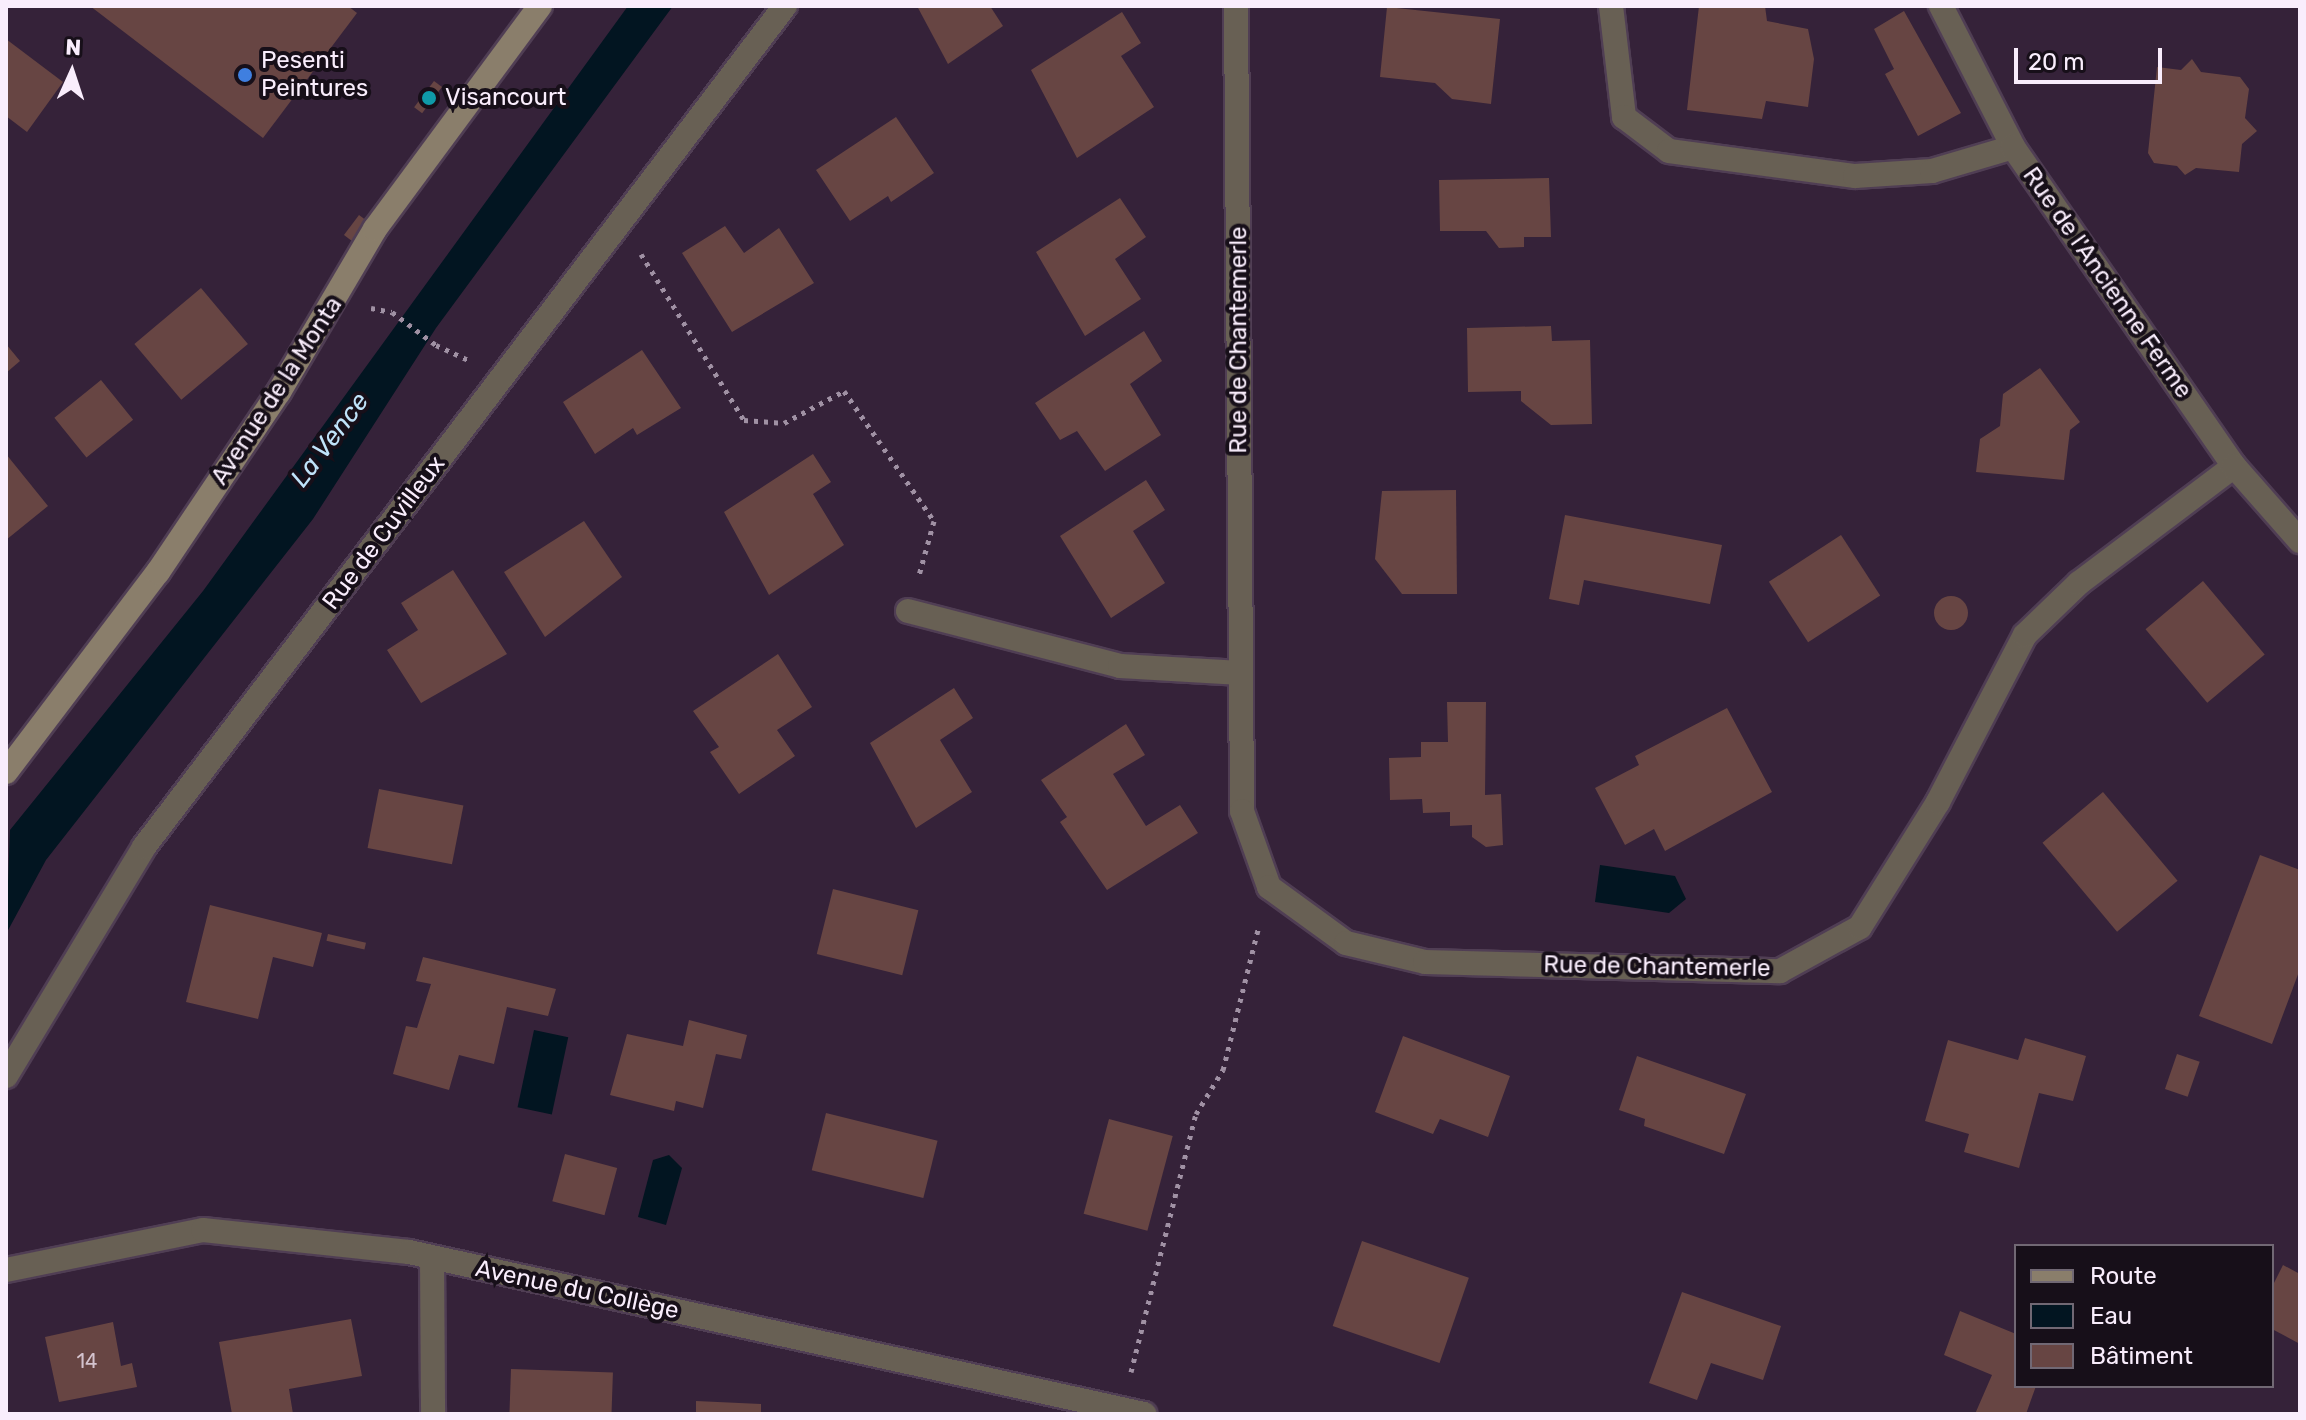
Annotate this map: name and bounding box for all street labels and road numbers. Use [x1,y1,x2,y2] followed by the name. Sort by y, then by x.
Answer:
[2016,162,2198,404] street label: Rue de l'Ancienne Ferme
[1225,226,1253,454] street label: Rue de Chantemerle
[205,292,349,490] street label: Avenue de la Monta
[317,450,451,616] street label: Rue de Cuvilleux
[1543,951,1771,983] street label: Rue de Chantemerle
[473,1254,681,1326] street label: Avenue du Collège

